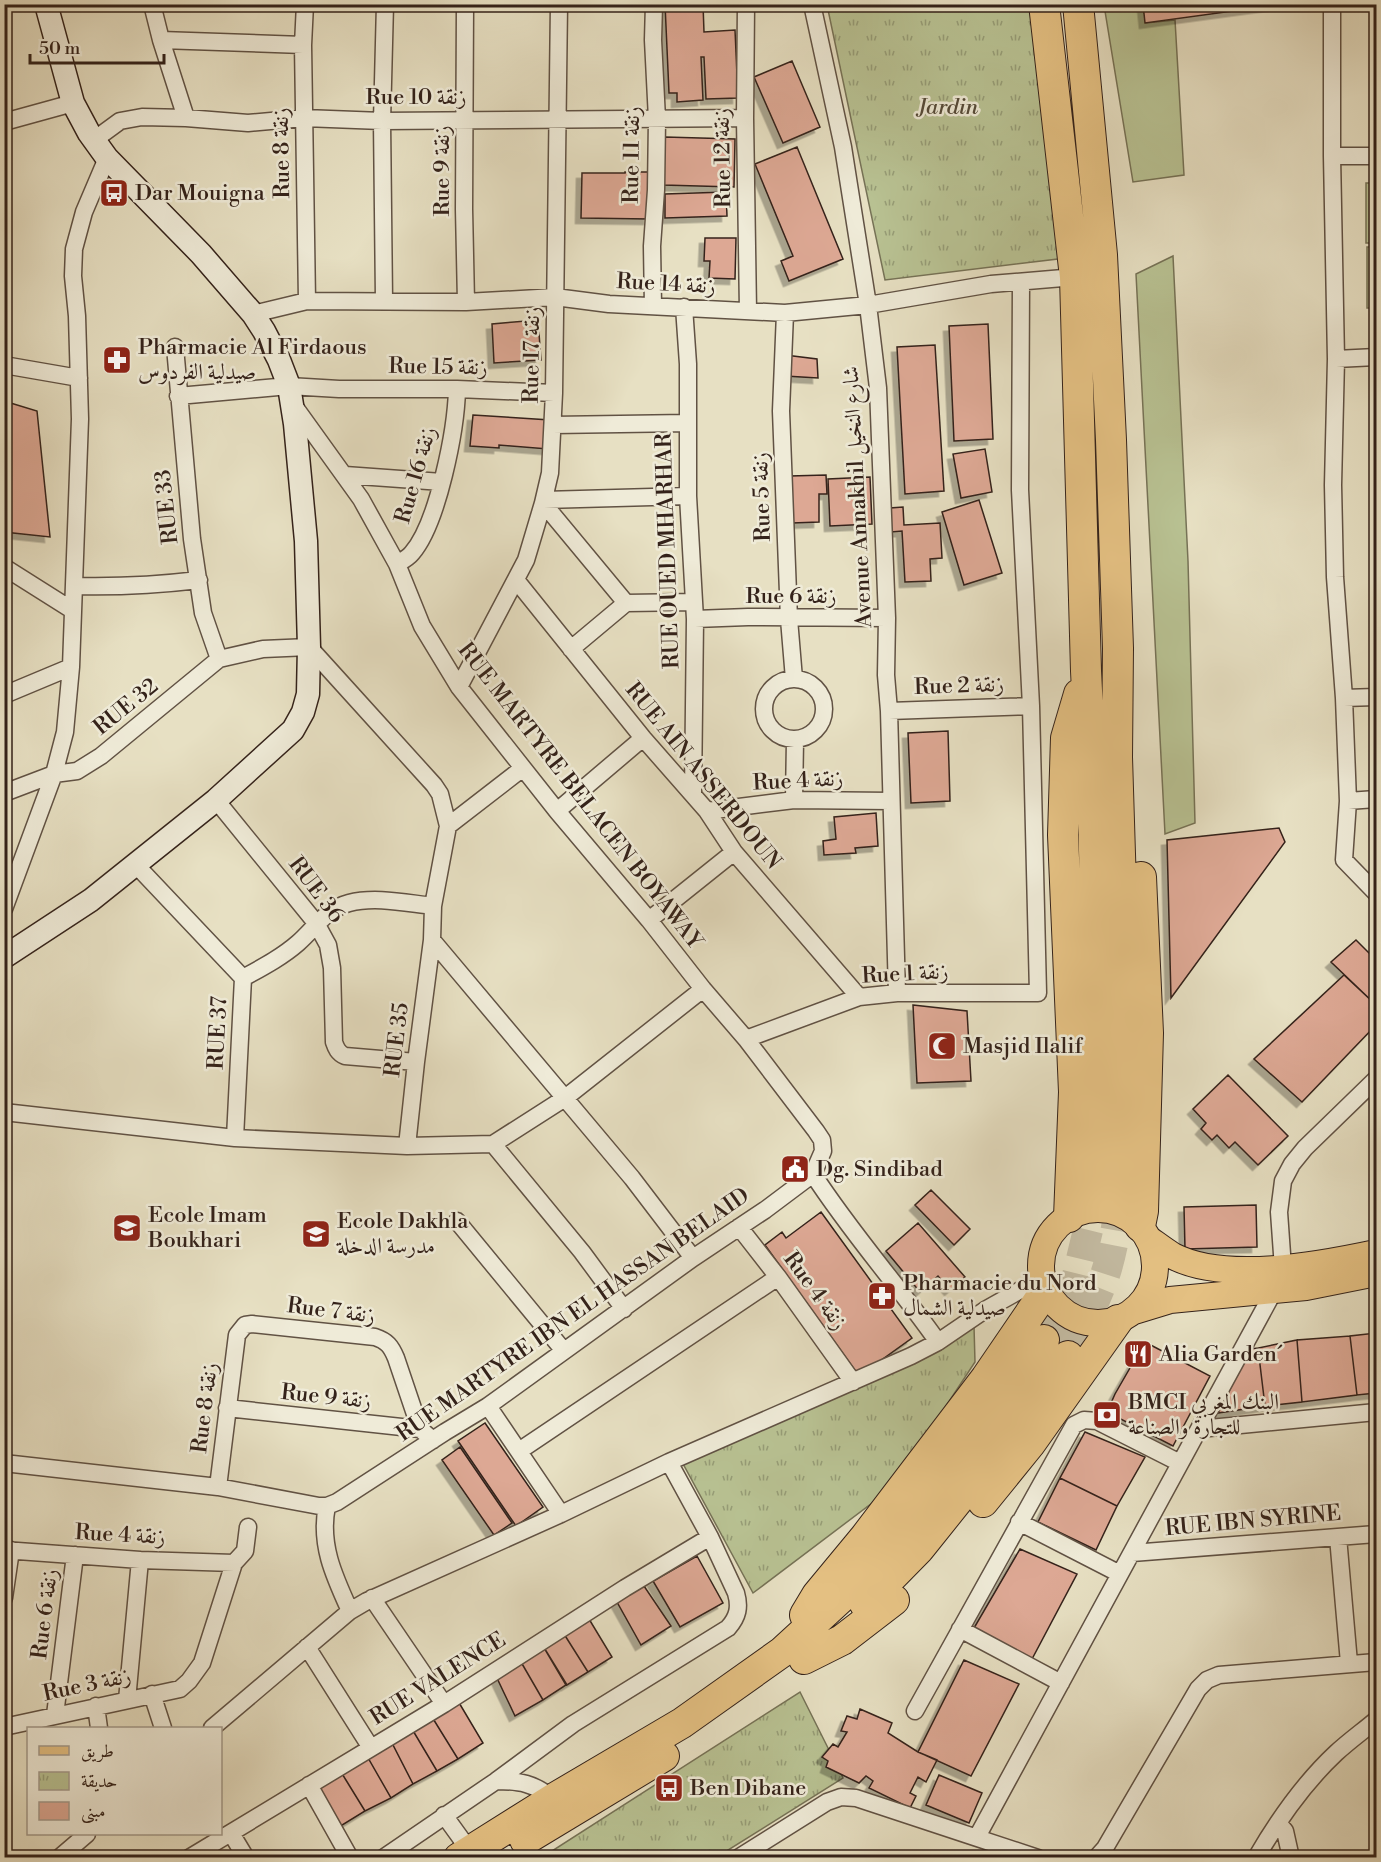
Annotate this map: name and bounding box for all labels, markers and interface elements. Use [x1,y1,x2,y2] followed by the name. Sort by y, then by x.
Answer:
[30,27,164,65] scale bar
[39,37,81,60] text: 50 m
[366,84,466,111] street label: Rue 10 زنقة
[915,94,979,121] park label: Jardin
[618,106,646,204] street label: Rue 11 زنقة
[268,107,296,199] street label: Rue 8 زنقة
[709,108,737,208] street label: Rue 12 زنقة
[429,126,456,216] street label: Rue 9 زنقة
[98,177,130,209] bus stop icon: Dar Mouigna
[135,180,265,207] place label: Dar Mouigna
[616,268,716,300] street label: Rue 14 زنقة
[518,306,546,404] street label: Rue 17 زنقة
[138,334,367,386] place label: Pharmacie Al Firdaous صيدلية الفردوس
[101,344,133,376] pharmacy icon: Pharmacie Al Firdaous صيدلية الفردوس
[388,353,488,381] street label: Rue 15 زنقة
[838,365,882,630] street label: Avenue Annakhil شارع النخيل
[389,423,443,527] street label: Rue 16 زنقة
[650,432,686,670] street label: RUE OUED MHARHAR
[747,452,777,542] street label: Rue 5 زنقة
[150,468,184,546] street label: RUE 33
[746,583,836,610] street label: Rue 6 زنقة
[452,637,709,956] street label: RUE MARTYRE BELACEN BOYAWAY
[914,671,1004,701] street label: Rue 2 زنقة
[88,673,164,741] street label: RUE 32
[619,677,787,875] street label: RUE AIN ASSERDOUN
[752,765,844,797] street label: Rue 4 زنقة
[282,851,350,929] street label: RUE 36
[861,958,949,990] street label: Rue 1 زنقة
[203,996,233,1070] street label: RUE 37
[379,1001,415,1079] street label: RUE 35
[926,1030,958,1062] mosque icon: Masjid Ilalif
[963,1033,1084,1060] place label: Masjid Ilalif
[779,1153,811,1185] public building icon: Dg. Sindibad
[816,1156,943,1183] place label: Dg. Sindibad
[391,1182,755,1448] street label: RUE MARTYRE IBN EL HASSAN BELAID
[147,1202,267,1254] place label: Ecole Imam Boukhari
[336,1208,469,1260] place label: Ecole Dakhla مدرسة الدخلة
[111,1212,143,1244] school or university icon: Ecole Imam Boukhari
[300,1218,332,1250] school or university icon: Ecole Dakhla مدرسة الدخلة
[777,1246,853,1336] street label: Rue 4 زنقة
[903,1270,1097,1322] place label: Pharmacie du Nord صيدلية الشمال
[866,1280,898,1312] pharmacy icon: Pharmacie du Nord صيدلية الشمال
[285,1292,377,1330] street label: Rue 7 زنقة
[1122,1338,1154,1370] restaurant icon: Alia Garden´
[1158,1341,1283,1368] place label: Alia Garden´
[186,1361,224,1455] street label: Rue 8 زنقة
[279,1379,373,1415] street label: Rue 9 زنقة
[1127,1389,1279,1441] place label: BMCI البنك المغربي للتجارة والصناعة
[1091,1399,1123,1431] bank icon: BMCI البنك المغربي للتجارة والصناعة
[1164,1500,1342,1542] street label: RUE IBN SYRINE
[74,1519,166,1551] street label: Rue 4 زنقة
[26,1567,64,1661] street label: Rue 6 زنقة
[365,1626,511,1732] street label: RUE VALENCE
[40,1662,134,1708] street label: Rue 3 زنقة
[27,1727,222,1835] legend
[81,1740,114,1763] text: طريق
[81,1770,117,1793] text: حديقة
[653,1772,685,1804] bus stop icon: Ben Dibane
[689,1775,806,1802] place label: Ben Dibane
[81,1800,106,1824] text: مبنى

